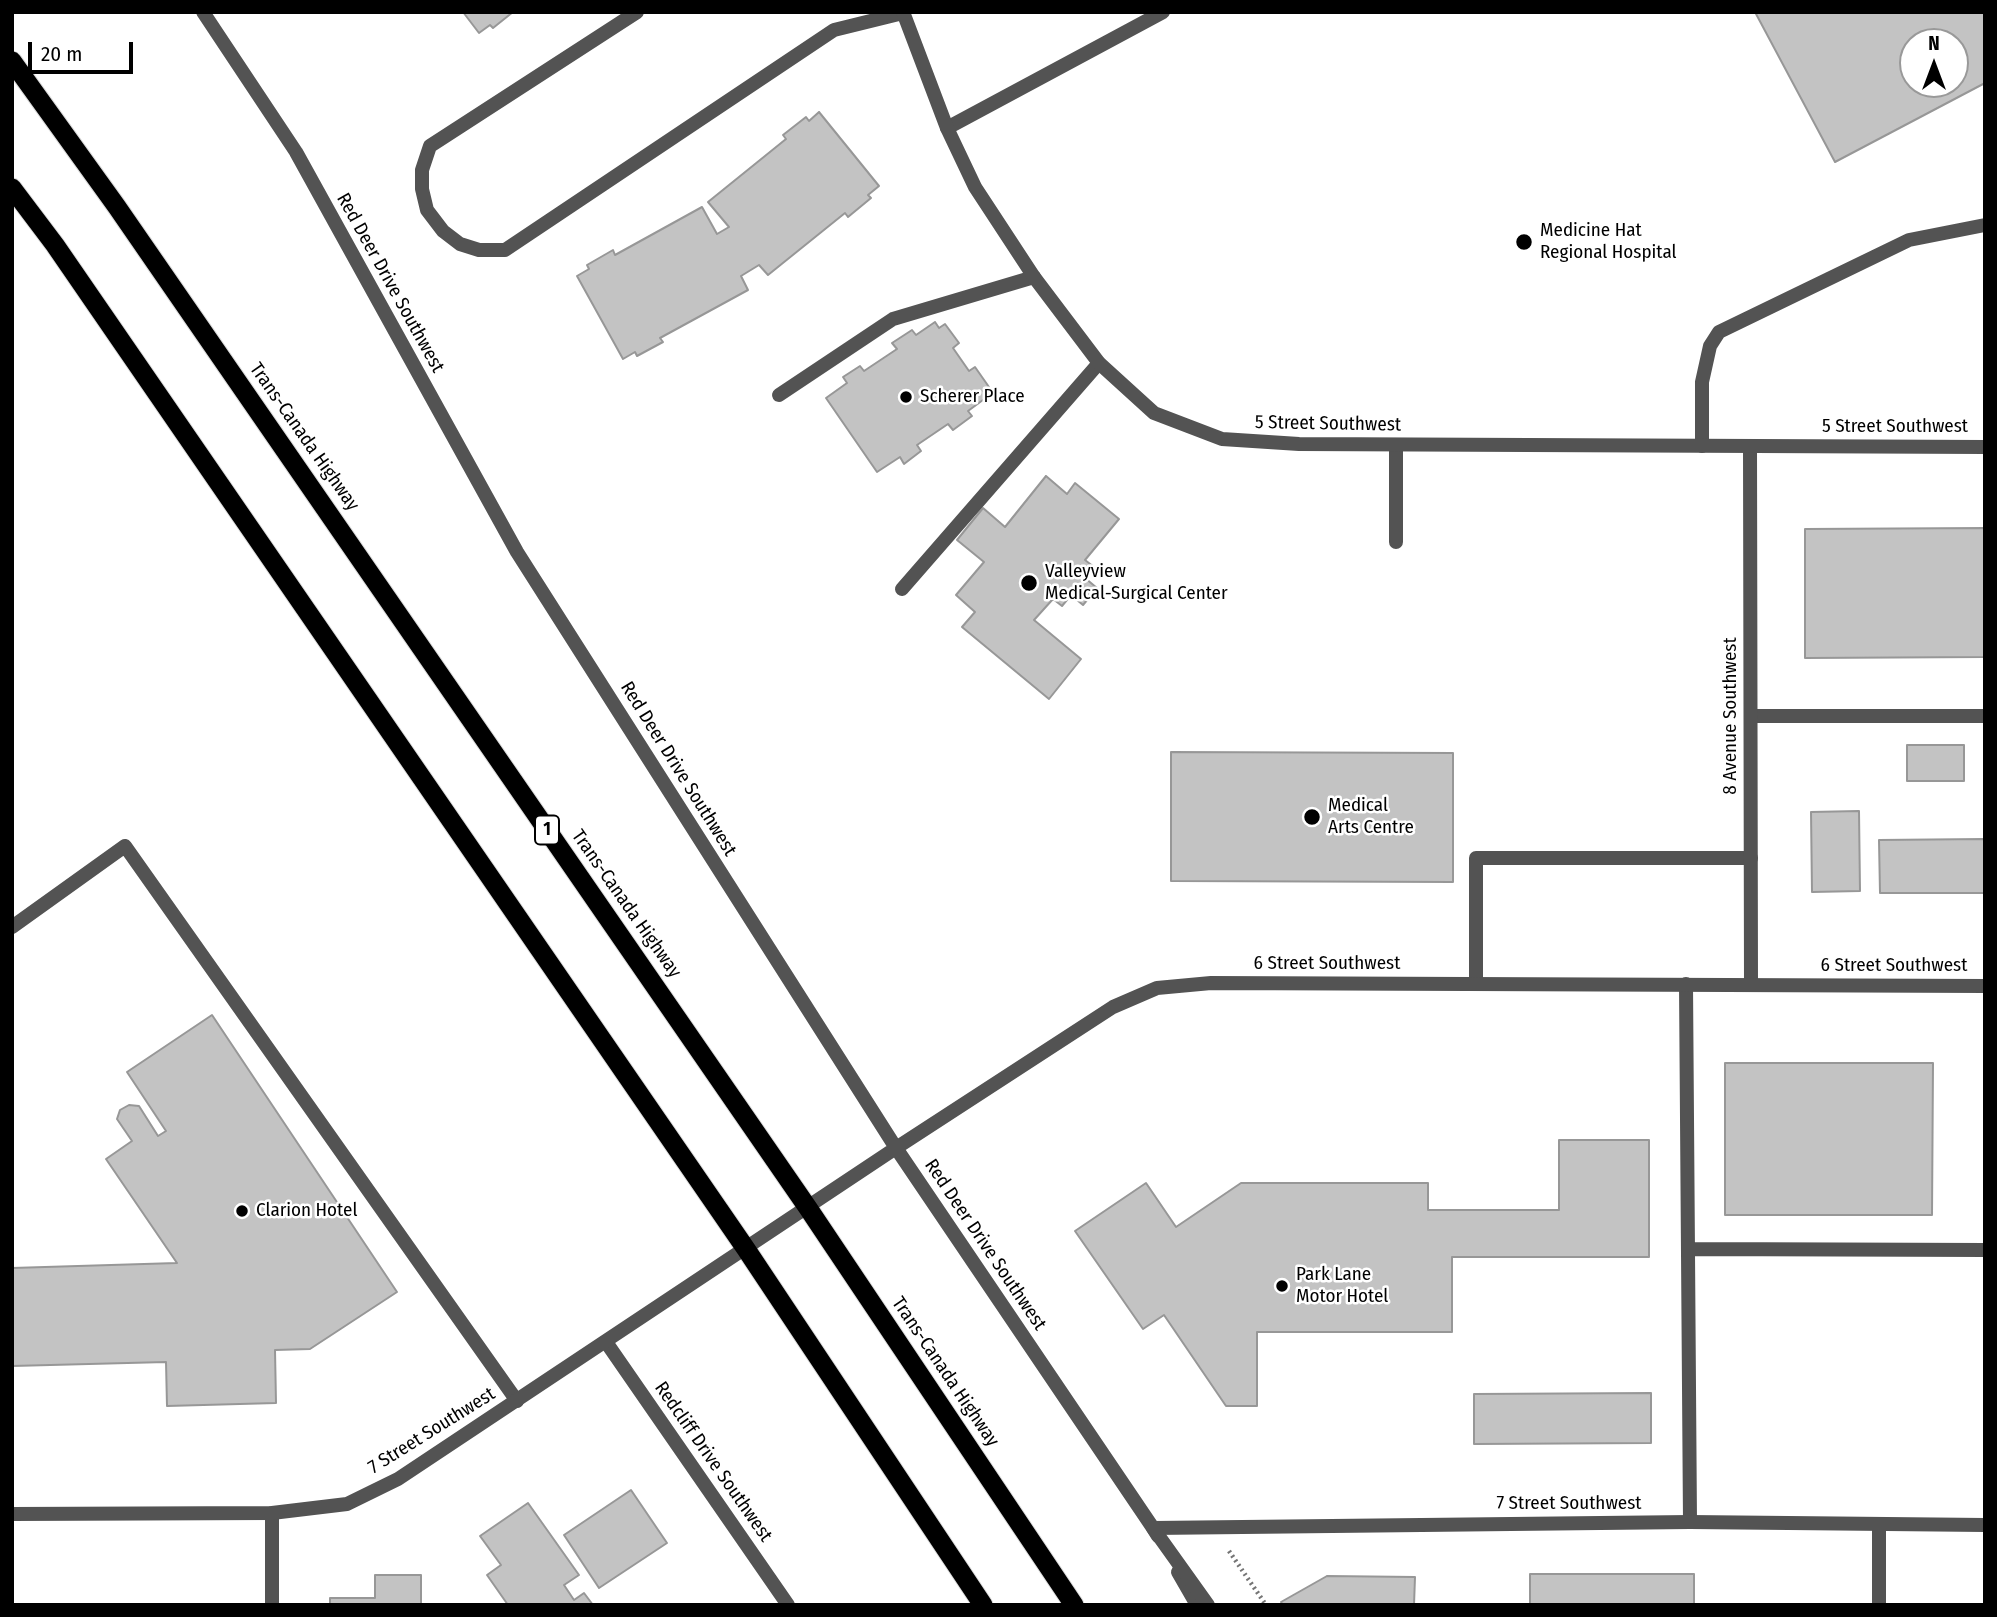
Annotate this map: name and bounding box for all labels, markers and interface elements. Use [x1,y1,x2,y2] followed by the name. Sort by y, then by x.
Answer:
[32,28,136,72] scale bar
[1899,28,1969,98] north arrow
[1928,32,1940,55] text: N
[41,41,82,67] text: 20 m
[331,189,449,377] street label: Red Deer Drive Southwest
[1540,220,1677,264] place label: Medicine Hat Regional Hospital
[1514,232,1534,252] marker: Medicine Hat Regional Hospital
[244,359,364,515] street label: Trans-Canada Highway
[920,386,1025,408] place label: Scherer Place
[898,389,914,405] marker: Scherer Place
[1255,411,1401,437] street label: 5 Street Southwest
[1822,416,1968,438] street label: 5 Street Southwest
[1045,561,1228,605] place label: Valleyview Medical-Surgical Center
[1019,573,1039,593] marker: Valleyview Medical-Surgical Center
[1720,637,1742,795] street label: 8 Avenue Southwest
[615,678,741,860] street label: Red Deer Drive Southwest
[1328,795,1414,839] place label: Medical Arts Centre
[1302,807,1322,827] marker: Medical Arts Centre
[535,816,559,844] road number: 1
[566,826,686,982] street label: Trans-Canada Highway
[1254,953,1400,975] street label: 6 Street Southwest
[1821,955,1967,977] street label: 6 Street Southwest
[919,1155,1051,1335] street label: Red Deer Drive Southwest
[256,1200,357,1222] place label: Clarion Hotel
[234,1203,250,1219] marker: Clarion Hotel
[1296,1264,1388,1308] place label: Park Lane Motor Hotel
[1274,1278,1290,1294] marker: Park Lane Motor Hotel
[886,1293,1004,1451] street label: Trans-Canada Highway
[649,1378,777,1546] street label: Redcliff Drive Southwest
[364,1383,500,1479] street label: 7 Street Southwest
[1496,1493,1642,1515] street label: 7 Street Southwest

